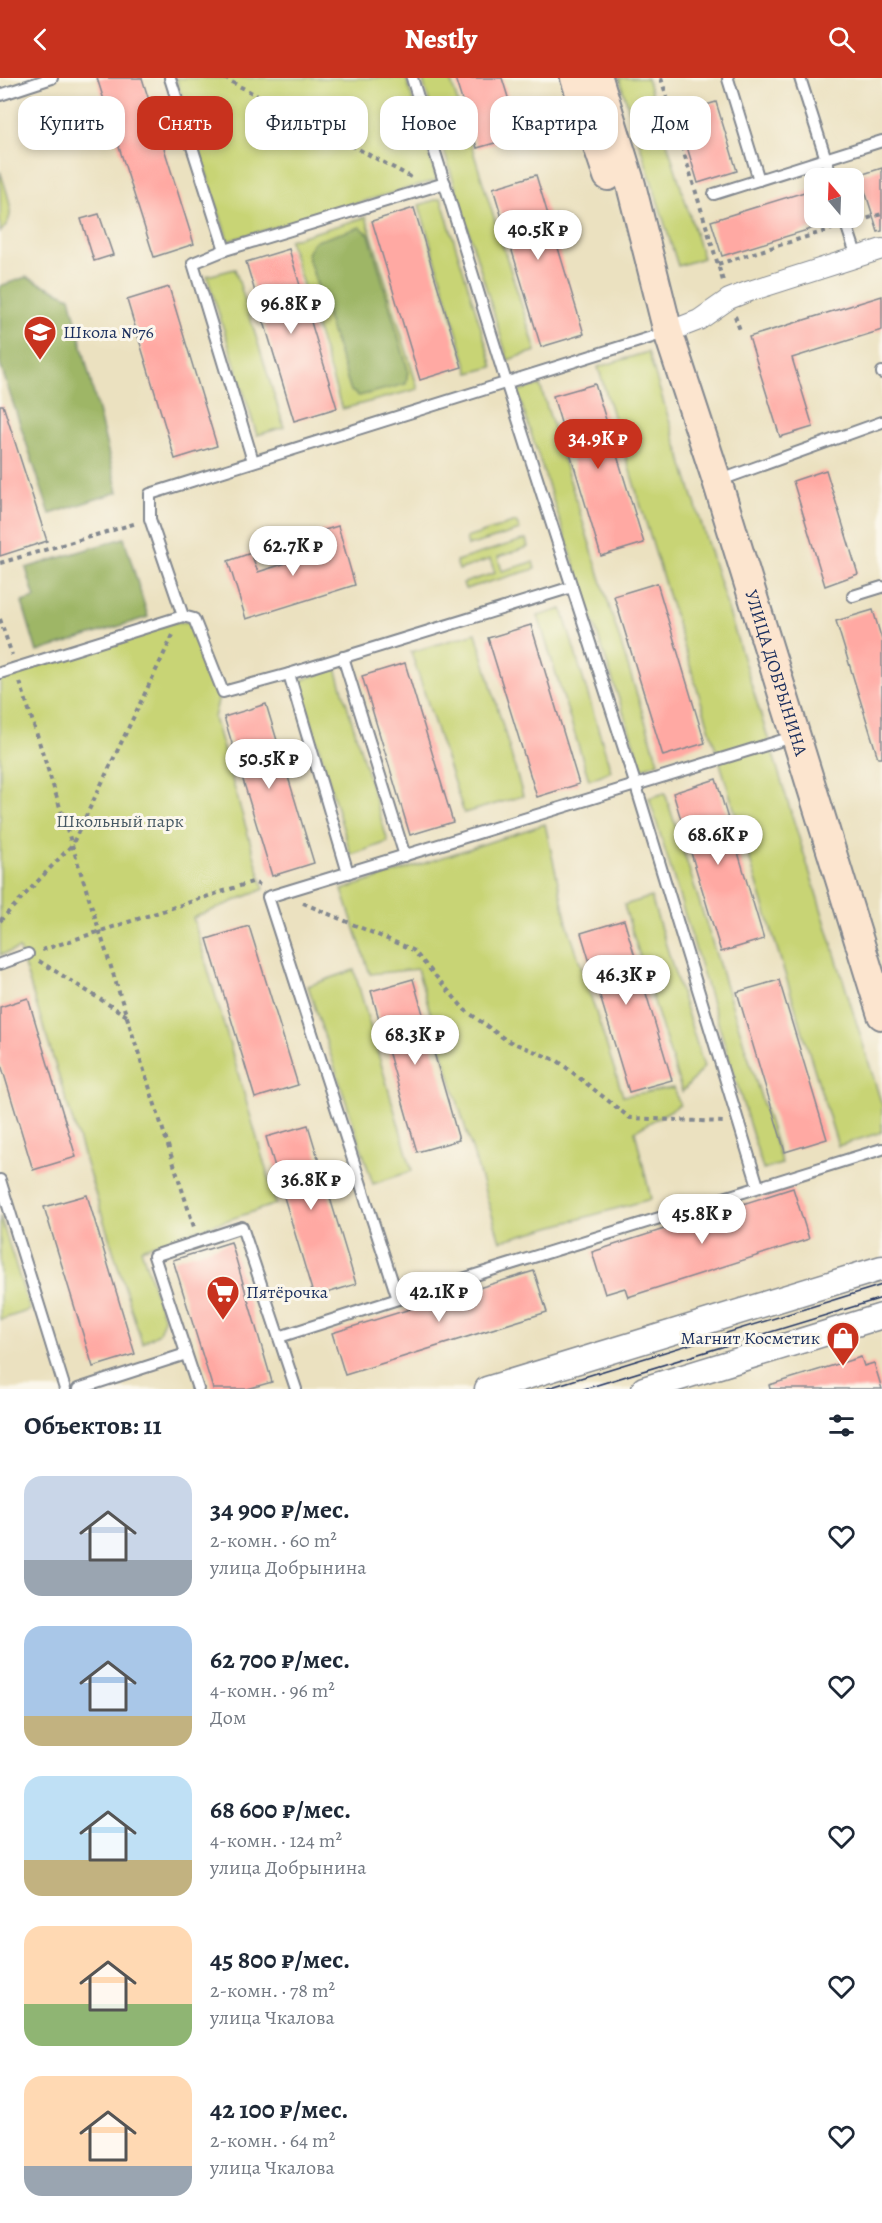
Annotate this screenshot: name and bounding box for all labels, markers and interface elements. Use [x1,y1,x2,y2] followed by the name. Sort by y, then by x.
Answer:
[405,21,477,57] text: Nestly
[24,23,57,56] icon: back
[825,23,858,56] icon: search
[18,96,125,150] chip: Купить
[137,96,233,150] chip: Снять
[245,96,368,150] chip: Фильтры
[380,96,478,150] chip: Новое
[490,96,618,150] chip: Квартира
[630,96,711,150] chip: Дом
[804,168,864,228] north arrow
[804,168,864,228] map controls
[483,210,593,261] pin: 40.5K ₽
[508,216,568,243] text: 40.5K ₽
[236,284,346,335] pin: 96.8K ₽
[261,290,321,317] text: 96.8K ₽
[22,314,58,361] school or university icon: Школа №76
[63,320,154,344] place label: Школа №76
[543,419,653,470] pin: 34.9K ₽
[568,425,628,452] text: 34.9K ₽
[238,526,348,577] pin: 62.7K ₽
[263,532,323,559] text: 62.7K ₽
[739,587,813,759] street label: УЛИЦА ДОБРЫНИНА
[214,739,324,790] pin: 50.5K ₽
[239,745,299,772] text: 50.5K ₽
[56,809,184,833] park label: Школьный парк
[663,815,773,866] pin: 68.6K ₽
[688,821,748,848] text: 68.6K ₽
[571,955,681,1006] pin: 46.3K ₽
[596,961,656,988] text: 46.3K ₽
[360,1015,470,1066] pin: 68.3K ₽
[385,1021,445,1048] text: 68.3K ₽
[256,1160,366,1211] pin: 36.8K ₽
[281,1166,341,1193] text: 36.8K ₽
[647,1194,757,1245] pin: 45.8K ₽
[672,1200,732,1227] text: 45.8K ₽
[384,1272,494,1323] pin: 42.1K ₽
[205,1274,241,1321] supermarket icon: Пятёрочка
[410,1278,468,1305] text: 42.1K ₽
[246,1280,329,1304] place label: Пятёрочка
[825,1320,861,1367] shop icon: Магнит Косметик
[681,1326,820,1350] place label: Магнит Косметик
[24,1408,162,1443] text: Объектов: 11
[825,1409,858,1442] icon: filters
[210,1492,350,1527] text: 34 900 ₽/мес.
[72,1500,144,1572] icon: home
[825,1520,858,1553] icon: heart
[210,1527,337,1554] text: 2-комн. · 60 m²
[210,1554,367,1581] text: улица Добрынина
[210,1642,350,1677] text: 62 700 ₽/мес.
[72,1650,144,1722] icon: home
[825,1670,858,1703] icon: heart
[210,1677,335,1704] text: 4-комн. · 96 m²
[210,1704,246,1731] text: Дом
[210,1792,351,1827] text: 68 600 ₽/мес.
[72,1800,144,1872] icon: home
[825,1820,858,1853] icon: heart
[210,1827,342,1854] text: 4-комн. · 124 m²
[210,1854,367,1881] text: улица Добрынина
[210,1942,350,1977] text: 45 800 ₽/мес.
[72,1950,144,2022] icon: home
[825,1970,858,2003] icon: heart
[210,1977,335,2004] text: 2-комн. · 78 m²
[210,2004,335,2031] text: улица Чкалова
[210,2092,348,2127] text: 42 100 ₽/мес.
[72,2100,144,2172] icon: home
[825,2120,858,2153] icon: heart
[210,2127,335,2154] text: 2-комн. · 64 m²
[210,2154,335,2181] text: улица Чкалова

